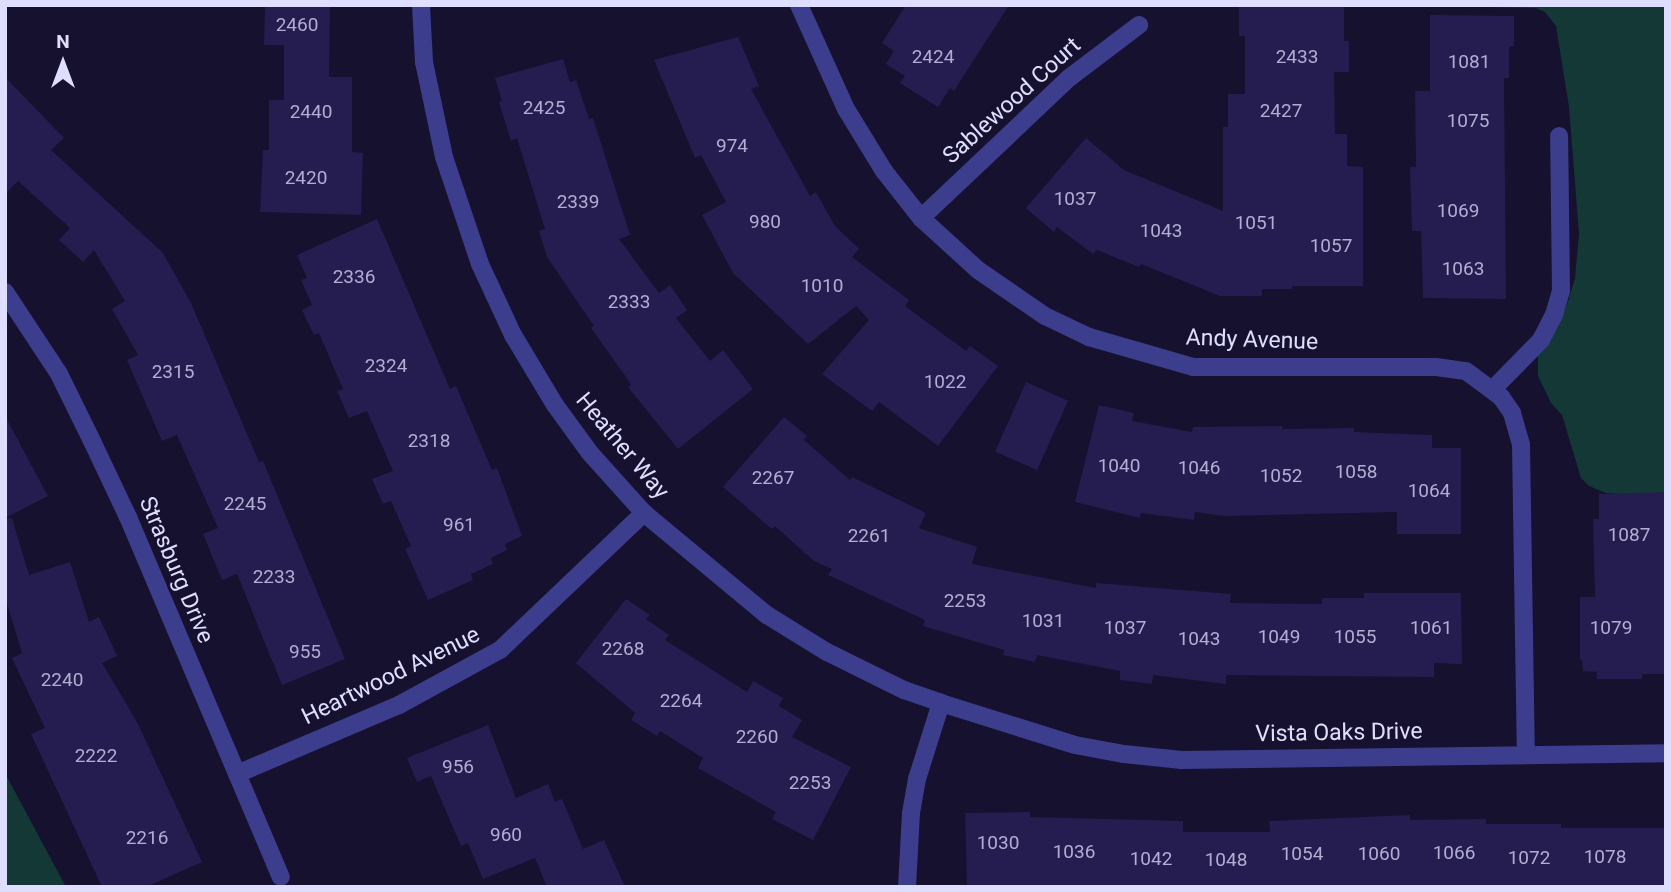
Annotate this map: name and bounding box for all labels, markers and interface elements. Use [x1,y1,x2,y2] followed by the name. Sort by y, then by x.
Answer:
[276,14,318,36] house number: 2460
[28,28,98,98] north arrow
[56,30,70,53] text: N
[937,32,1087,170] street label: Sablewood Court
[912,46,954,68] house number: 2424
[1276,46,1318,68] house number: 2433
[1448,51,1490,73] house number: 1081
[523,97,565,119] house number: 2425
[1260,100,1302,122] house number: 2427
[290,101,332,123] house number: 2440
[1447,110,1489,132] house number: 1075
[716,135,748,157] house number: 974
[285,167,327,189] house number: 2420
[1054,188,1096,210] house number: 1037
[557,191,599,213] house number: 2339
[1437,200,1479,222] house number: 1069
[749,211,781,233] house number: 980
[1235,212,1277,234] house number: 1051
[1140,220,1182,242] house number: 1043
[1310,235,1352,257] house number: 1057
[1442,258,1484,280] house number: 1063
[333,266,375,288] house number: 2336
[801,275,843,297] house number: 1010
[608,291,650,313] house number: 2333
[1185,324,1319,356] street label: Andy Avenue
[365,355,407,377] house number: 2324
[152,361,194,383] house number: 2315
[924,371,966,393] house number: 1022
[570,387,674,505] street label: Heather Way
[408,430,450,452] house number: 2318
[1098,455,1140,477] house number: 1040
[1178,457,1220,479] house number: 1046
[1335,461,1377,483] house number: 1058
[1260,465,1302,487] house number: 1052
[752,467,794,489] house number: 2267
[1408,480,1450,502] house number: 1064
[133,493,219,647] street label: Strasburg Drive
[224,493,266,515] house number: 2245
[443,514,475,536] house number: 961
[1608,524,1650,546] house number: 1087
[848,525,890,547] house number: 2261
[253,566,295,588] house number: 2233
[944,590,986,612] house number: 2253
[1022,610,1064,632] house number: 1031
[1104,617,1146,639] house number: 1037
[1410,617,1452,639] house number: 1061
[1590,617,1632,639] house number: 1079
[298,621,484,731] street label: Heartwood Avenue
[1258,626,1300,648] house number: 1049
[1334,626,1376,648] house number: 1055
[1178,628,1220,650] house number: 1043
[602,638,644,660] house number: 2268
[289,641,321,663] house number: 955
[41,669,83,691] house number: 2240
[660,690,702,712] house number: 2264
[1255,718,1423,748] street label: Vista Oaks Drive
[736,726,778,748] house number: 2260
[75,745,117,767] house number: 2222
[442,756,474,778] house number: 956
[789,772,831,794] house number: 2253
[490,824,522,846] house number: 960
[126,827,168,849] house number: 2216
[977,832,1019,854] house number: 1030
[1053,841,1095,863] house number: 1036
[1433,842,1475,864] house number: 1066
[1281,843,1323,865] house number: 1054
[1358,843,1400,865] house number: 1060
[1584,846,1626,868] house number: 1078
[1508,847,1550,869] house number: 1072
[1130,848,1172,870] house number: 1042
[1205,849,1247,871] house number: 1048

